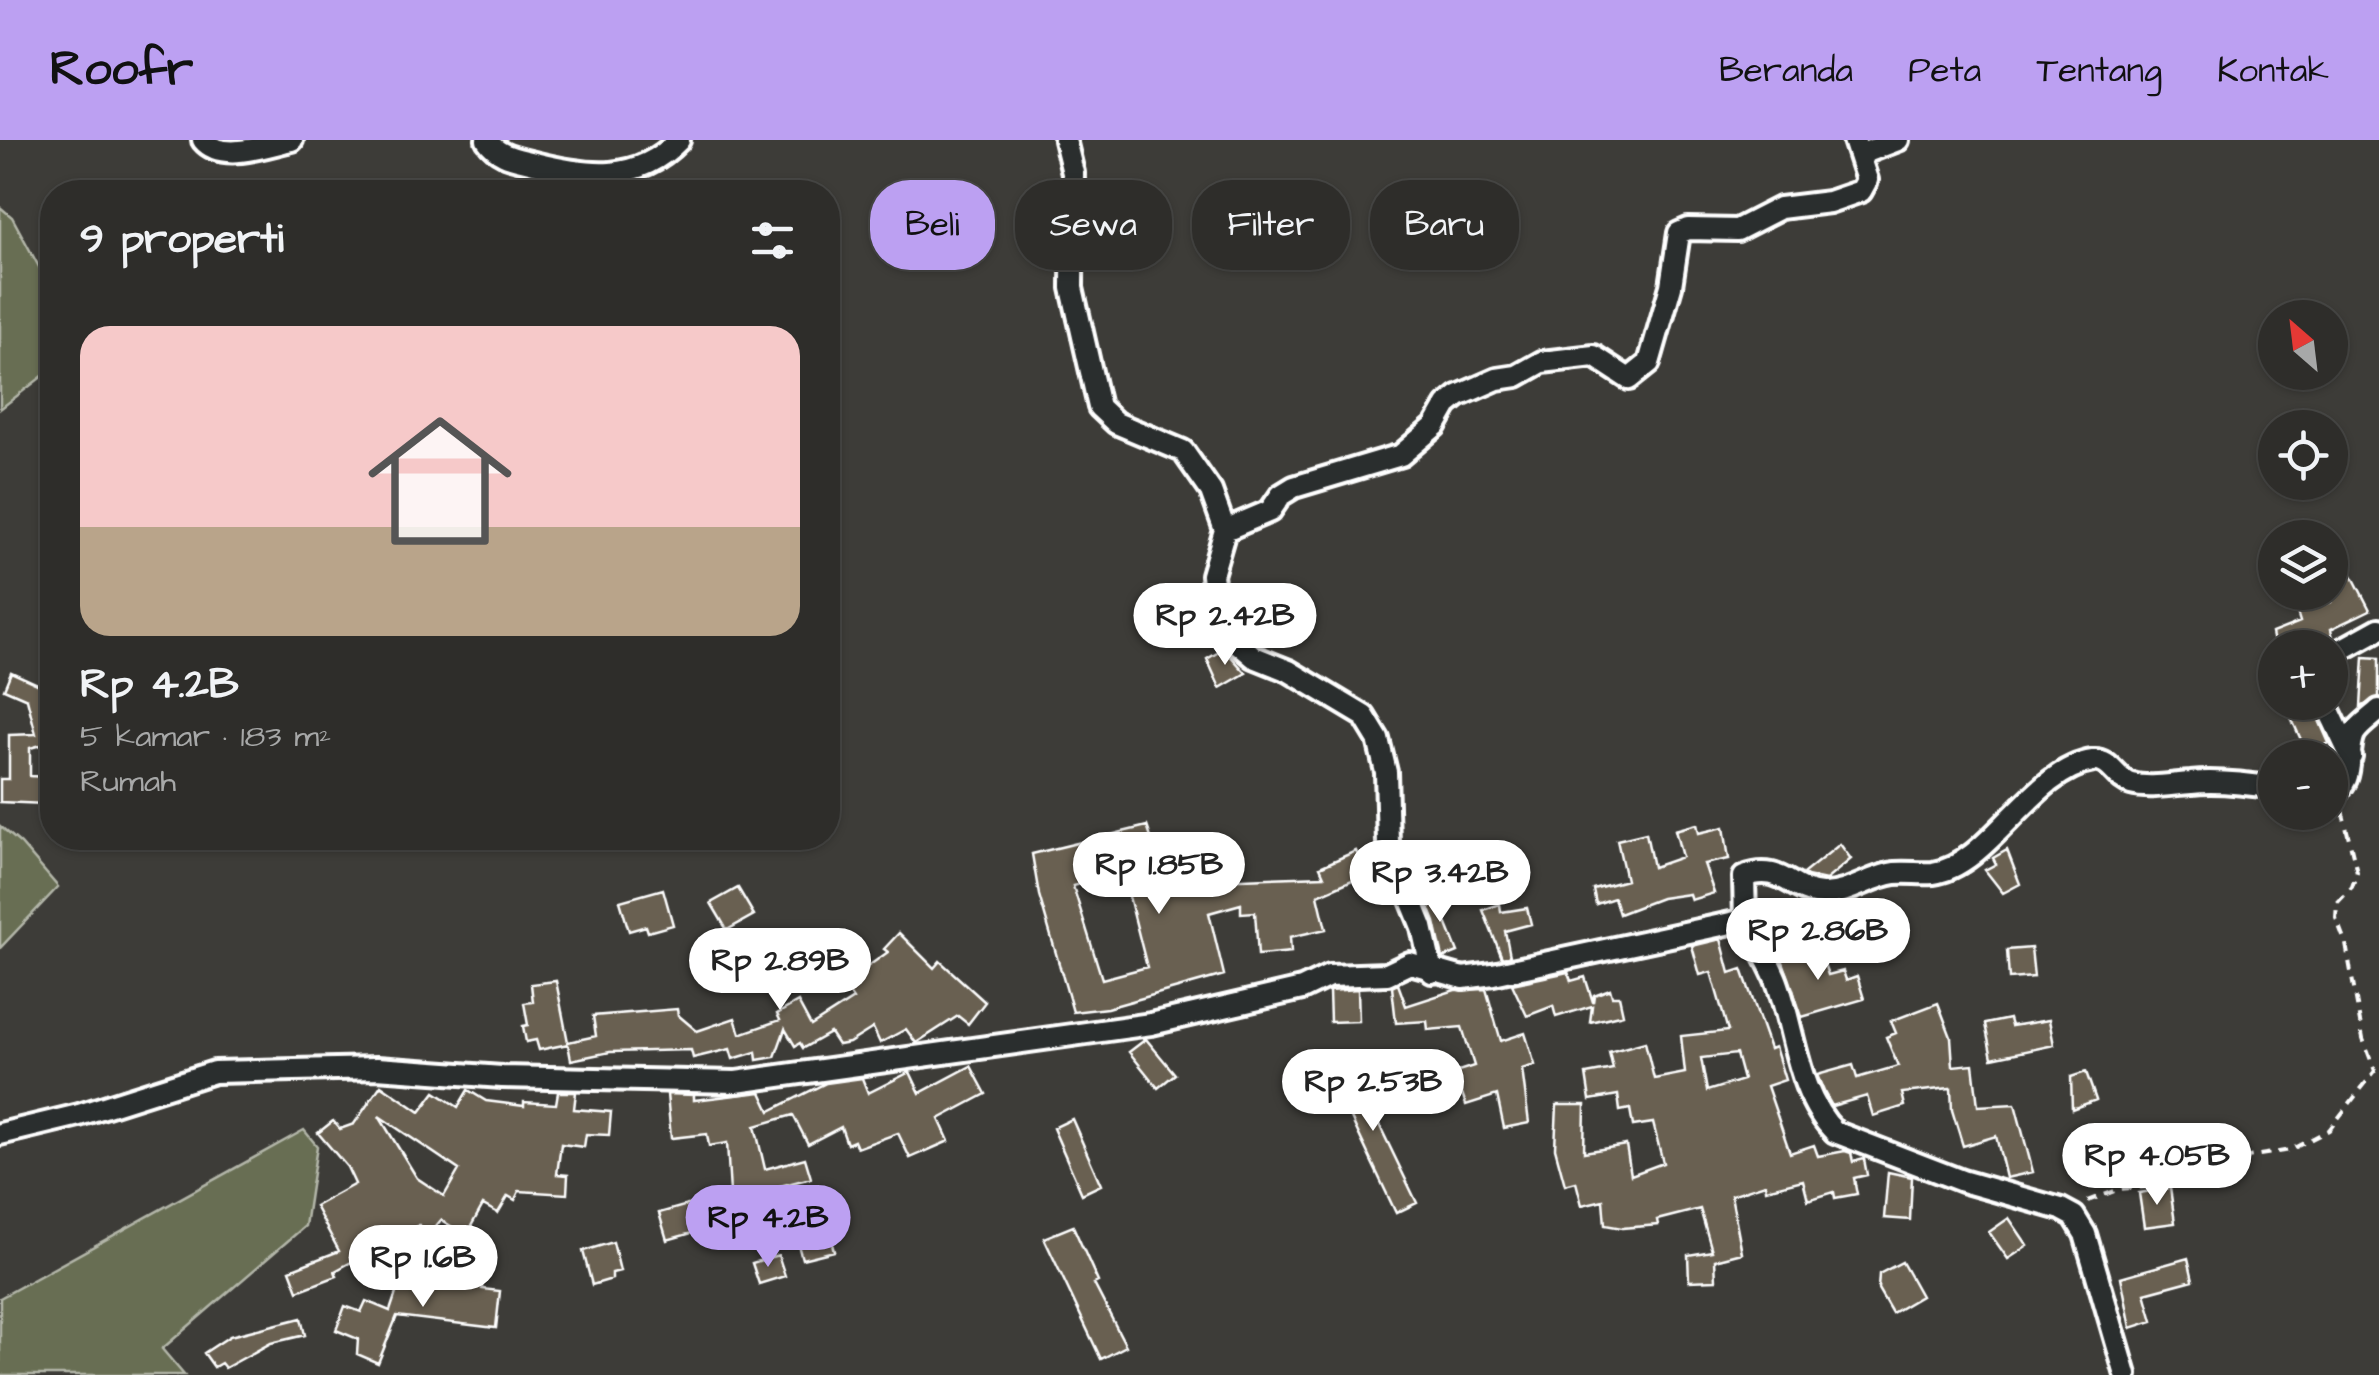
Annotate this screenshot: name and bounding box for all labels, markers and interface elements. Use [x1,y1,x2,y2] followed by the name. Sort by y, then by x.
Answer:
[50,37,193,103] text: Roofr
[1719,46,1853,95] text: Beranda
[1908,46,1981,95] text: Peta
[2036,46,2162,95] text: Tentang
[2217,46,2329,95] text: Kontak
[870,180,995,270] chip: Beli
[1015,180,1172,270] chip: Sewa
[1192,180,1350,270] chip: Filter
[1370,180,1519,270] chip: Baru
[80,211,284,269] text: 9 properti
[745,213,800,268] icon: filters
[2258,300,2348,390] north arrow
[2258,300,2348,830] map controls
[350,391,530,571] icon: home
[2258,410,2348,500] button: locate
[2258,520,2348,610] button: layers
[1122,583,1328,668] pin: Rp 2.42B
[1155,593,1295,638] text: Rp 2.42B
[2258,630,2348,720] button: +
[80,656,239,714] text: Rp 4.2B
[80,714,331,759] text: 5 kamar · 183 m²
[2258,740,2348,830] button: −
[80,759,176,804] text: Rumah
[1056,832,1262,917] pin: Rp 1.85B
[1337,840,1543,925] pin: Rp 3.42B
[1095,842,1223,887] text: Rp 1.85B
[1371,850,1509,895] text: Rp 3.42B
[1715,898,1921,983] pin: Rp 2.86B
[1748,908,1888,953] text: Rp 2.86B
[677,928,883,1013] pin: Rp 2.89B
[711,938,849,983] text: Rp 2.89B
[1270,1049,1476,1134] pin: Rp 2.53B
[1304,1059,1442,1104] text: Rp 2.53B
[2054,1123,2260,1208] pin: Rp 4.05B
[2084,1133,2230,1178] text: Rp 4.05B
[676,1185,860,1270] pin: Rp 4.2B
[708,1195,828,1240] text: Rp 4.2B
[331,1225,515,1310] pin: Rp 1.6B
[371,1235,475,1280] text: Rp 1.6B

